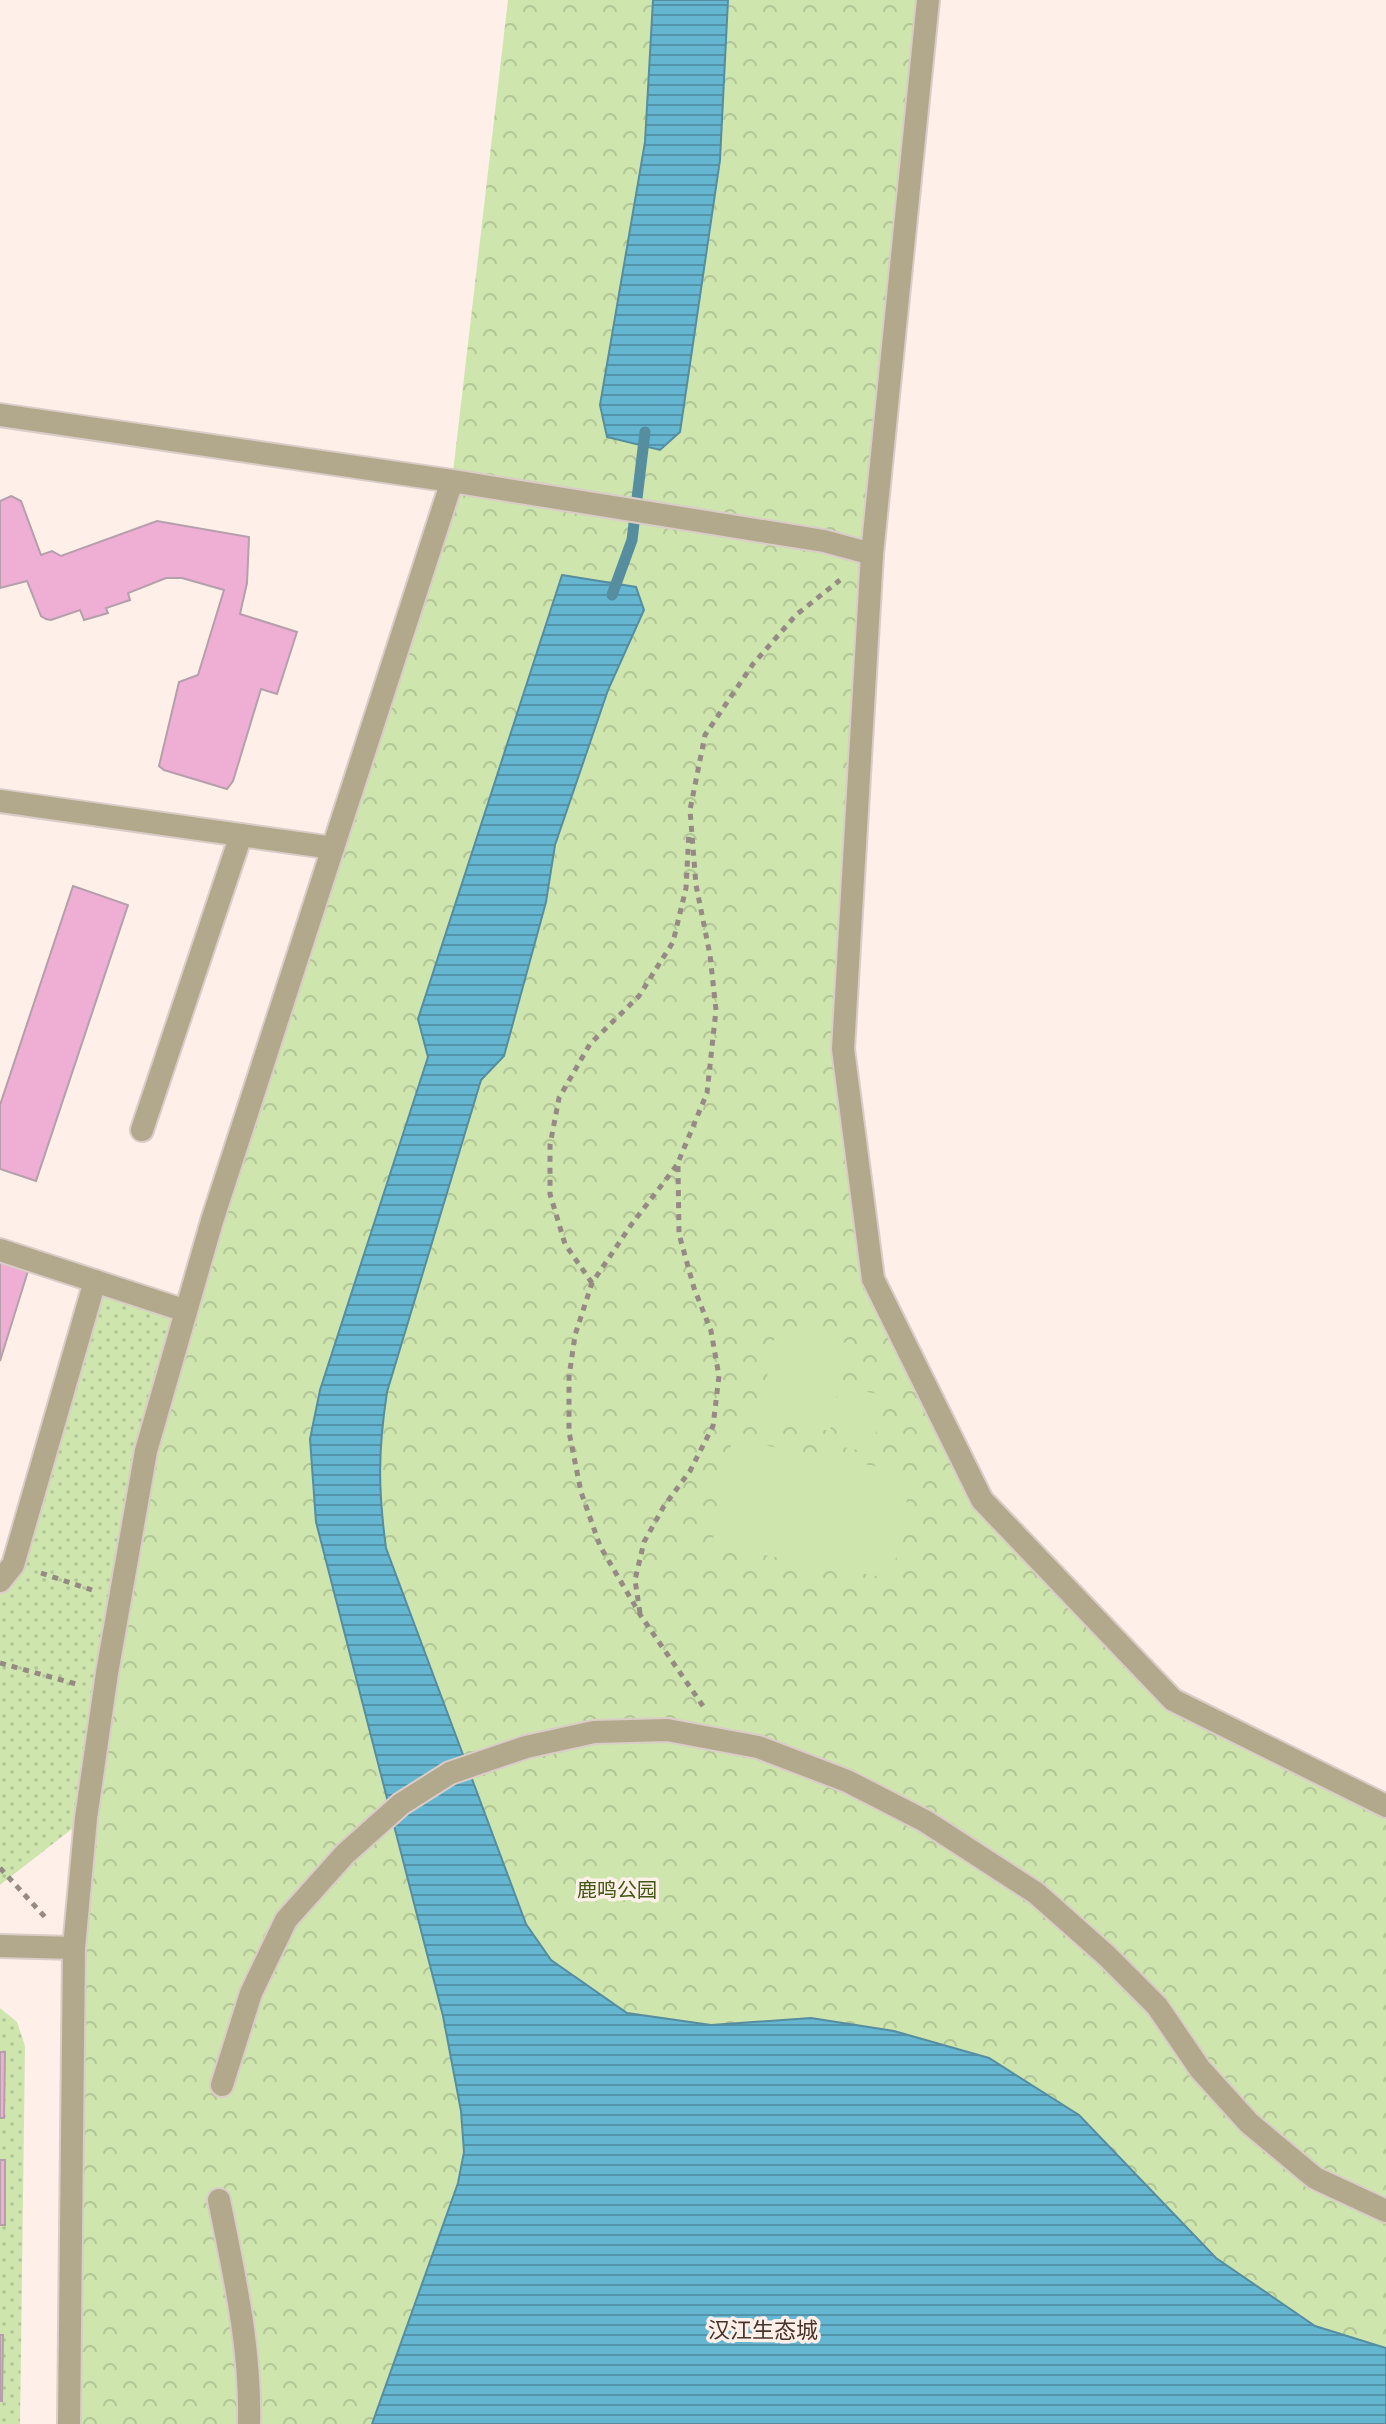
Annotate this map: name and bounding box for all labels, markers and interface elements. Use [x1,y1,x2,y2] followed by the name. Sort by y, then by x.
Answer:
[577,1877,657,1903] park label: 鹿鸣公园
[708,2316,818,2345] district label: 汉江生态城

